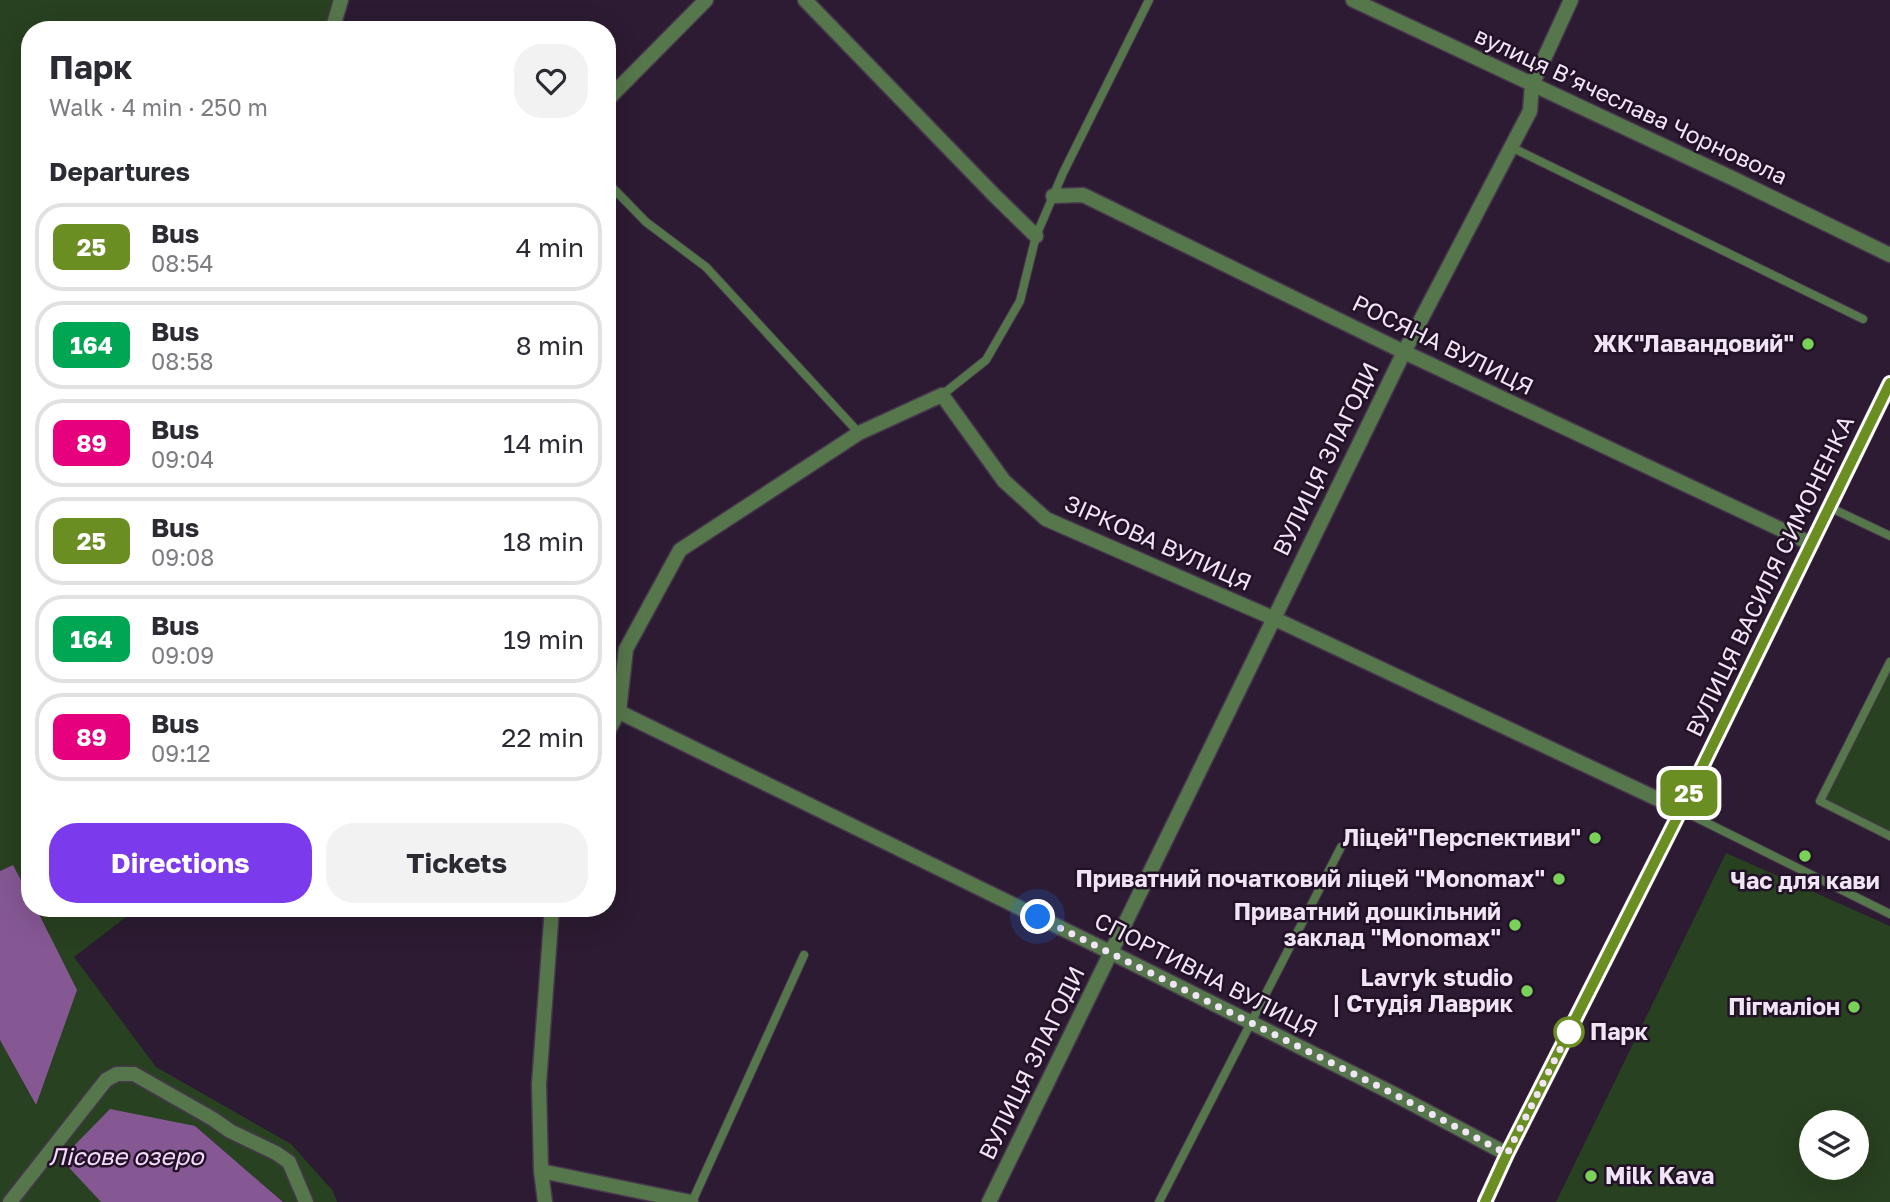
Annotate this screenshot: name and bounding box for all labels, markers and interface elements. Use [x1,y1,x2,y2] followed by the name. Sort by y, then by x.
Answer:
[1471,20,1792,190] street label: вулиця Вʼячеслава Чорновола
[514,44,588,118] button: heart
[49,47,132,86] text: Парк
[49,93,268,121] text: Walk · 4 min · 250 m
[49,156,190,187] text: Departures
[151,218,199,249] text: Bus
[77,232,106,261] text: 25
[516,232,584,263] text: 4 min
[151,249,214,277] text: 08:54
[1348,288,1539,400] street label: РОСЯНА ВУЛИЦЯ
[151,316,199,347] text: Bus
[1594,329,1794,357] place label: ЖК"Лавандовий"
[70,330,113,359] text: 164
[516,330,584,361] text: 8 min
[1800,336,1816,352] marker: ЖК"Лавандовий"
[151,347,214,375] text: 08:58
[1266,357,1384,560] street label: ВУЛИЦЯ ЗЛАГОДИ
[1679,411,1859,741] street label: ВУЛИЦЯ ВАСИЛЯ СИМОНЕНКА
[151,414,199,445] text: Bus
[76,428,107,457] text: 89
[503,428,584,459] text: 14 min
[151,445,214,473] text: 09:04
[1061,488,1256,596] street label: ЗІРКОВА ВУЛИЦЯ
[151,512,199,543] text: Bus
[77,526,106,555] text: 25
[503,526,584,557] text: 18 min
[151,543,214,571] text: 09:08
[151,610,199,641] text: Bus
[70,624,113,653] text: 164
[503,624,584,655] text: 19 min
[151,641,214,669] text: 09:09
[151,708,199,739] text: Bus
[76,722,107,751] text: 89
[501,722,584,753] text: 22 min
[151,739,211,767] text: 09:12
[1658,770,1720,816] line badge: 25
[1674,778,1704,807] text: 25
[49,823,312,903] button: Directions
[326,823,588,903] button: Tickets
[1343,823,1581,851] place label: Ліцей"Перспективи"
[1587,830,1603,846] marker: Ліцей"Перспективи"
[1797,848,1813,864] marker: Час для кави
[1075,864,1545,892] place label: Приватний початковий ліцей "Monomax"
[1730,866,1880,894] place label: Час для кави
[1551,871,1567,887] marker: Приватний початковий ліцей "Monomax"
[1234,897,1501,951] place label: Приватний дошкільний заклад "Monomax"
[1020,899,1055,934] your location
[1090,906,1323,1043] street label: СПОРТИВНА ВУЛИЦЯ
[1507,917,1523,933] marker: Приватний дошкільний заклад "Monomax"
[972,961,1090,1164] street label: ВУЛИЦЯ ЗЛАГОДИ
[1333,963,1514,1017] place label: Lavryk studio | Студія Лаврик
[1519,983,1535,999] marker: Lavryk studio | Студія Лаврик
[1728,992,1840,1020] place label: Пігмаліон
[1846,999,1862,1015] marker: Пігмаліон
[1554,1017,1584,1047] marker: Парк
[1590,1017,1649,1045] place label: Парк
[1799,1110,1869,1180] map controls
[1799,1110,1869,1180] button: layers
[49,1141,205,1170] water label: Лісове озеро
[1605,1161,1714,1189] place label: Milk Kava
[1583,1168,1599,1184] marker: Milk Kava

